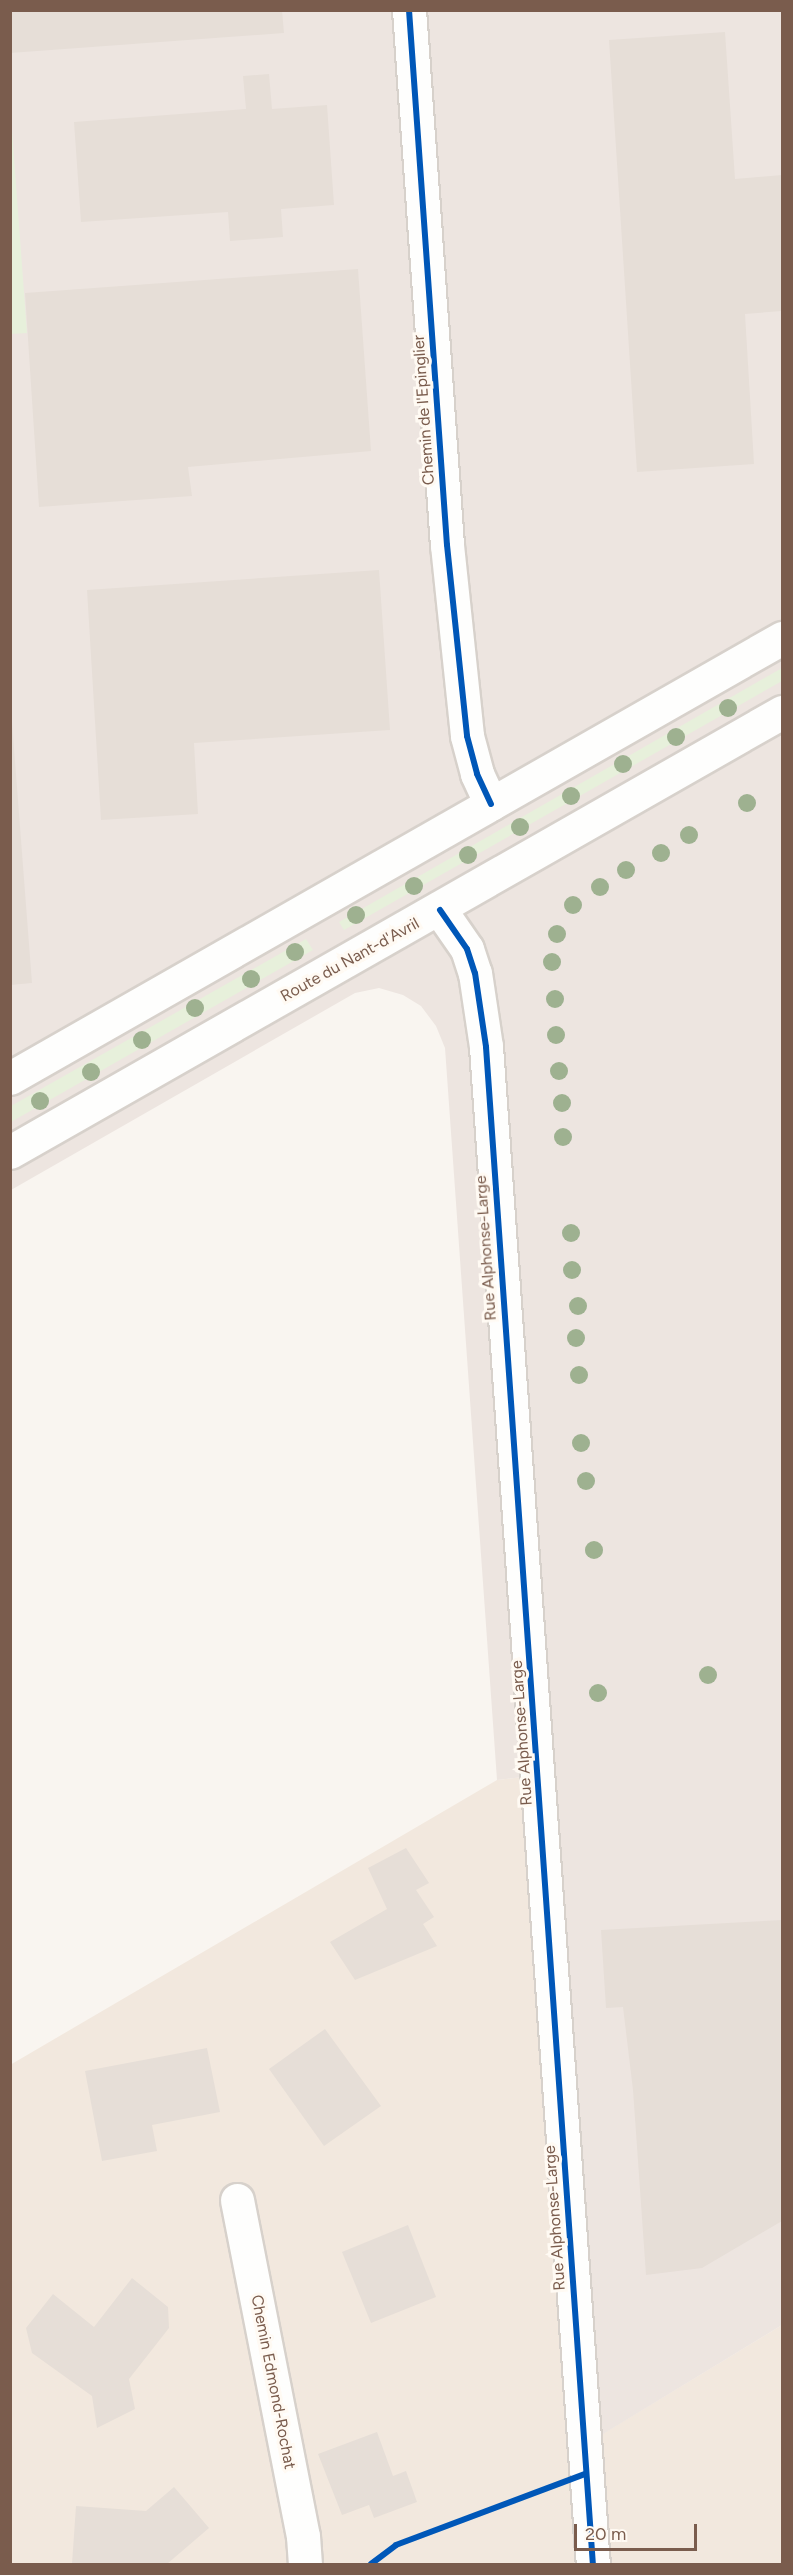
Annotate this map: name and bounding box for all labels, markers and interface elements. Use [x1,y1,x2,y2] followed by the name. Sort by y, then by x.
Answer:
[409,334,439,486] street label: Chemin de l'Epinglier
[277,914,423,1006] street label: Route du Nant-d'Avril
[471,1175,501,1321] street label: Rue Alphonse-Large
[507,1660,537,1806] street label: Rue Alphonse-Large
[540,2145,570,2291] street label: Rue Alphonse-Large
[247,2293,299,2471] street label: Chemin Edmond-Rochat
[577,2512,700,2550] scale bar
[585,2523,626,2545] text: 20 m

